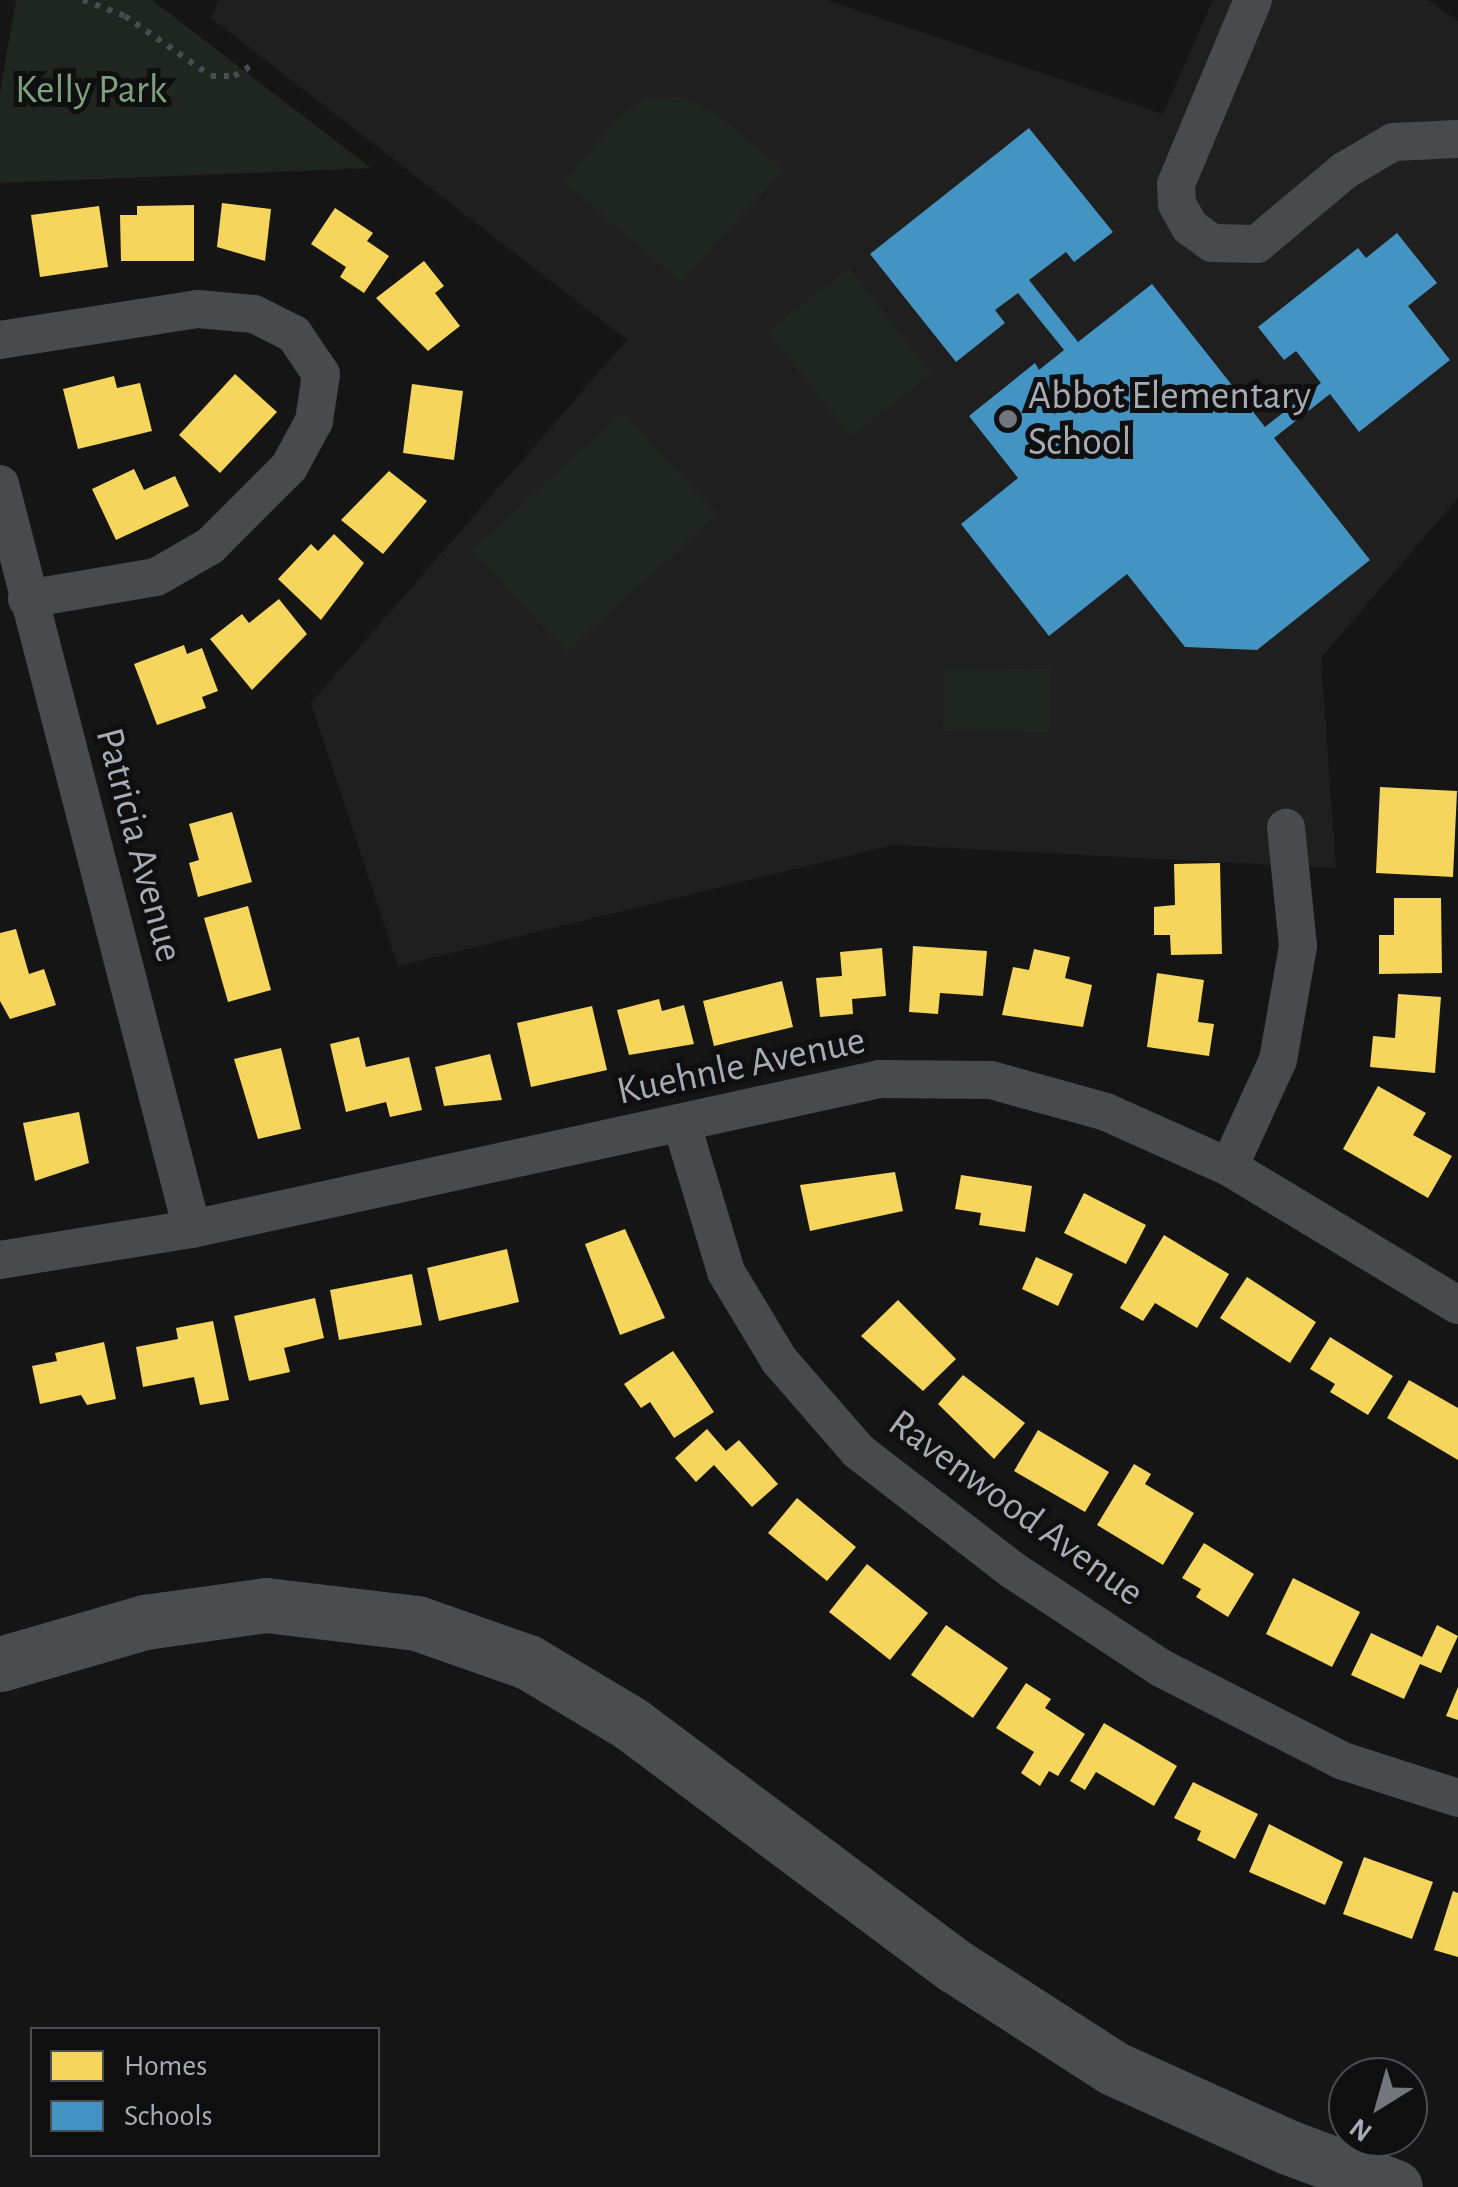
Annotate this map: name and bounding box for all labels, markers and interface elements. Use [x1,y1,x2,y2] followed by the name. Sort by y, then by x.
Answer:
[15,66,167,114] park label: Kelly Park
[1028,372,1311,466] place label: Abbot Elementary School
[997,408,1019,430] marker: Abbot Elementary School
[85,723,193,967] street label: Patricia Avenue
[612,1016,870,1116] street label: Kuehnle Avenue
[879,1399,1153,1617] street label: Ravenwood Avenue
[30,2027,380,2157] legend
[124,2051,207,2081] text: Homes
[1328,2057,1428,2157] north arrow
[124,2101,213,2131] text: Schools
[1345,2112,1377,2146] text: N

